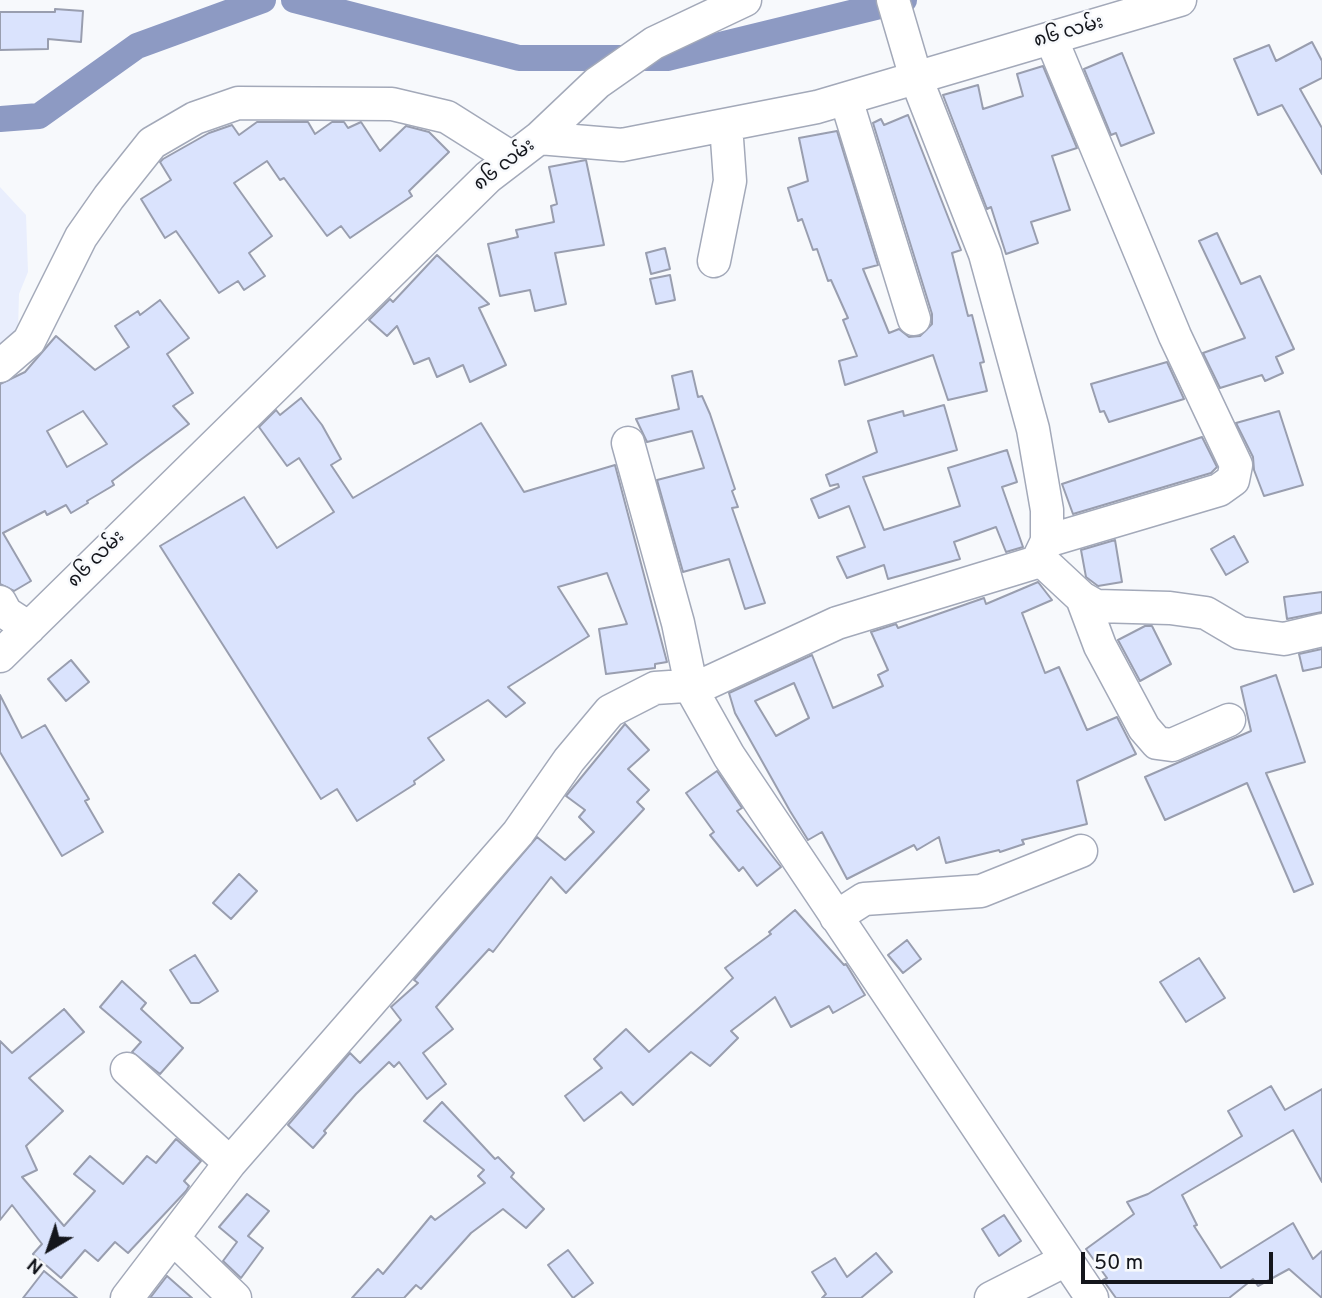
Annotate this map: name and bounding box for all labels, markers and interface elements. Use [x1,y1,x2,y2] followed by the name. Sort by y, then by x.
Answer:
[1032,12,1106,54] street label: ၈၆ လမ်း
[470,135,540,197] street label: ၈၆ လမ်း
[64,527,130,593] street label: ၈၆ လမ်း
[14,1214,84,1284] north arrow
[1084,1238,1276,1282] scale bar
[1094,1250,1143,1277] text: 50 m
[23,1252,49,1279] text: N

